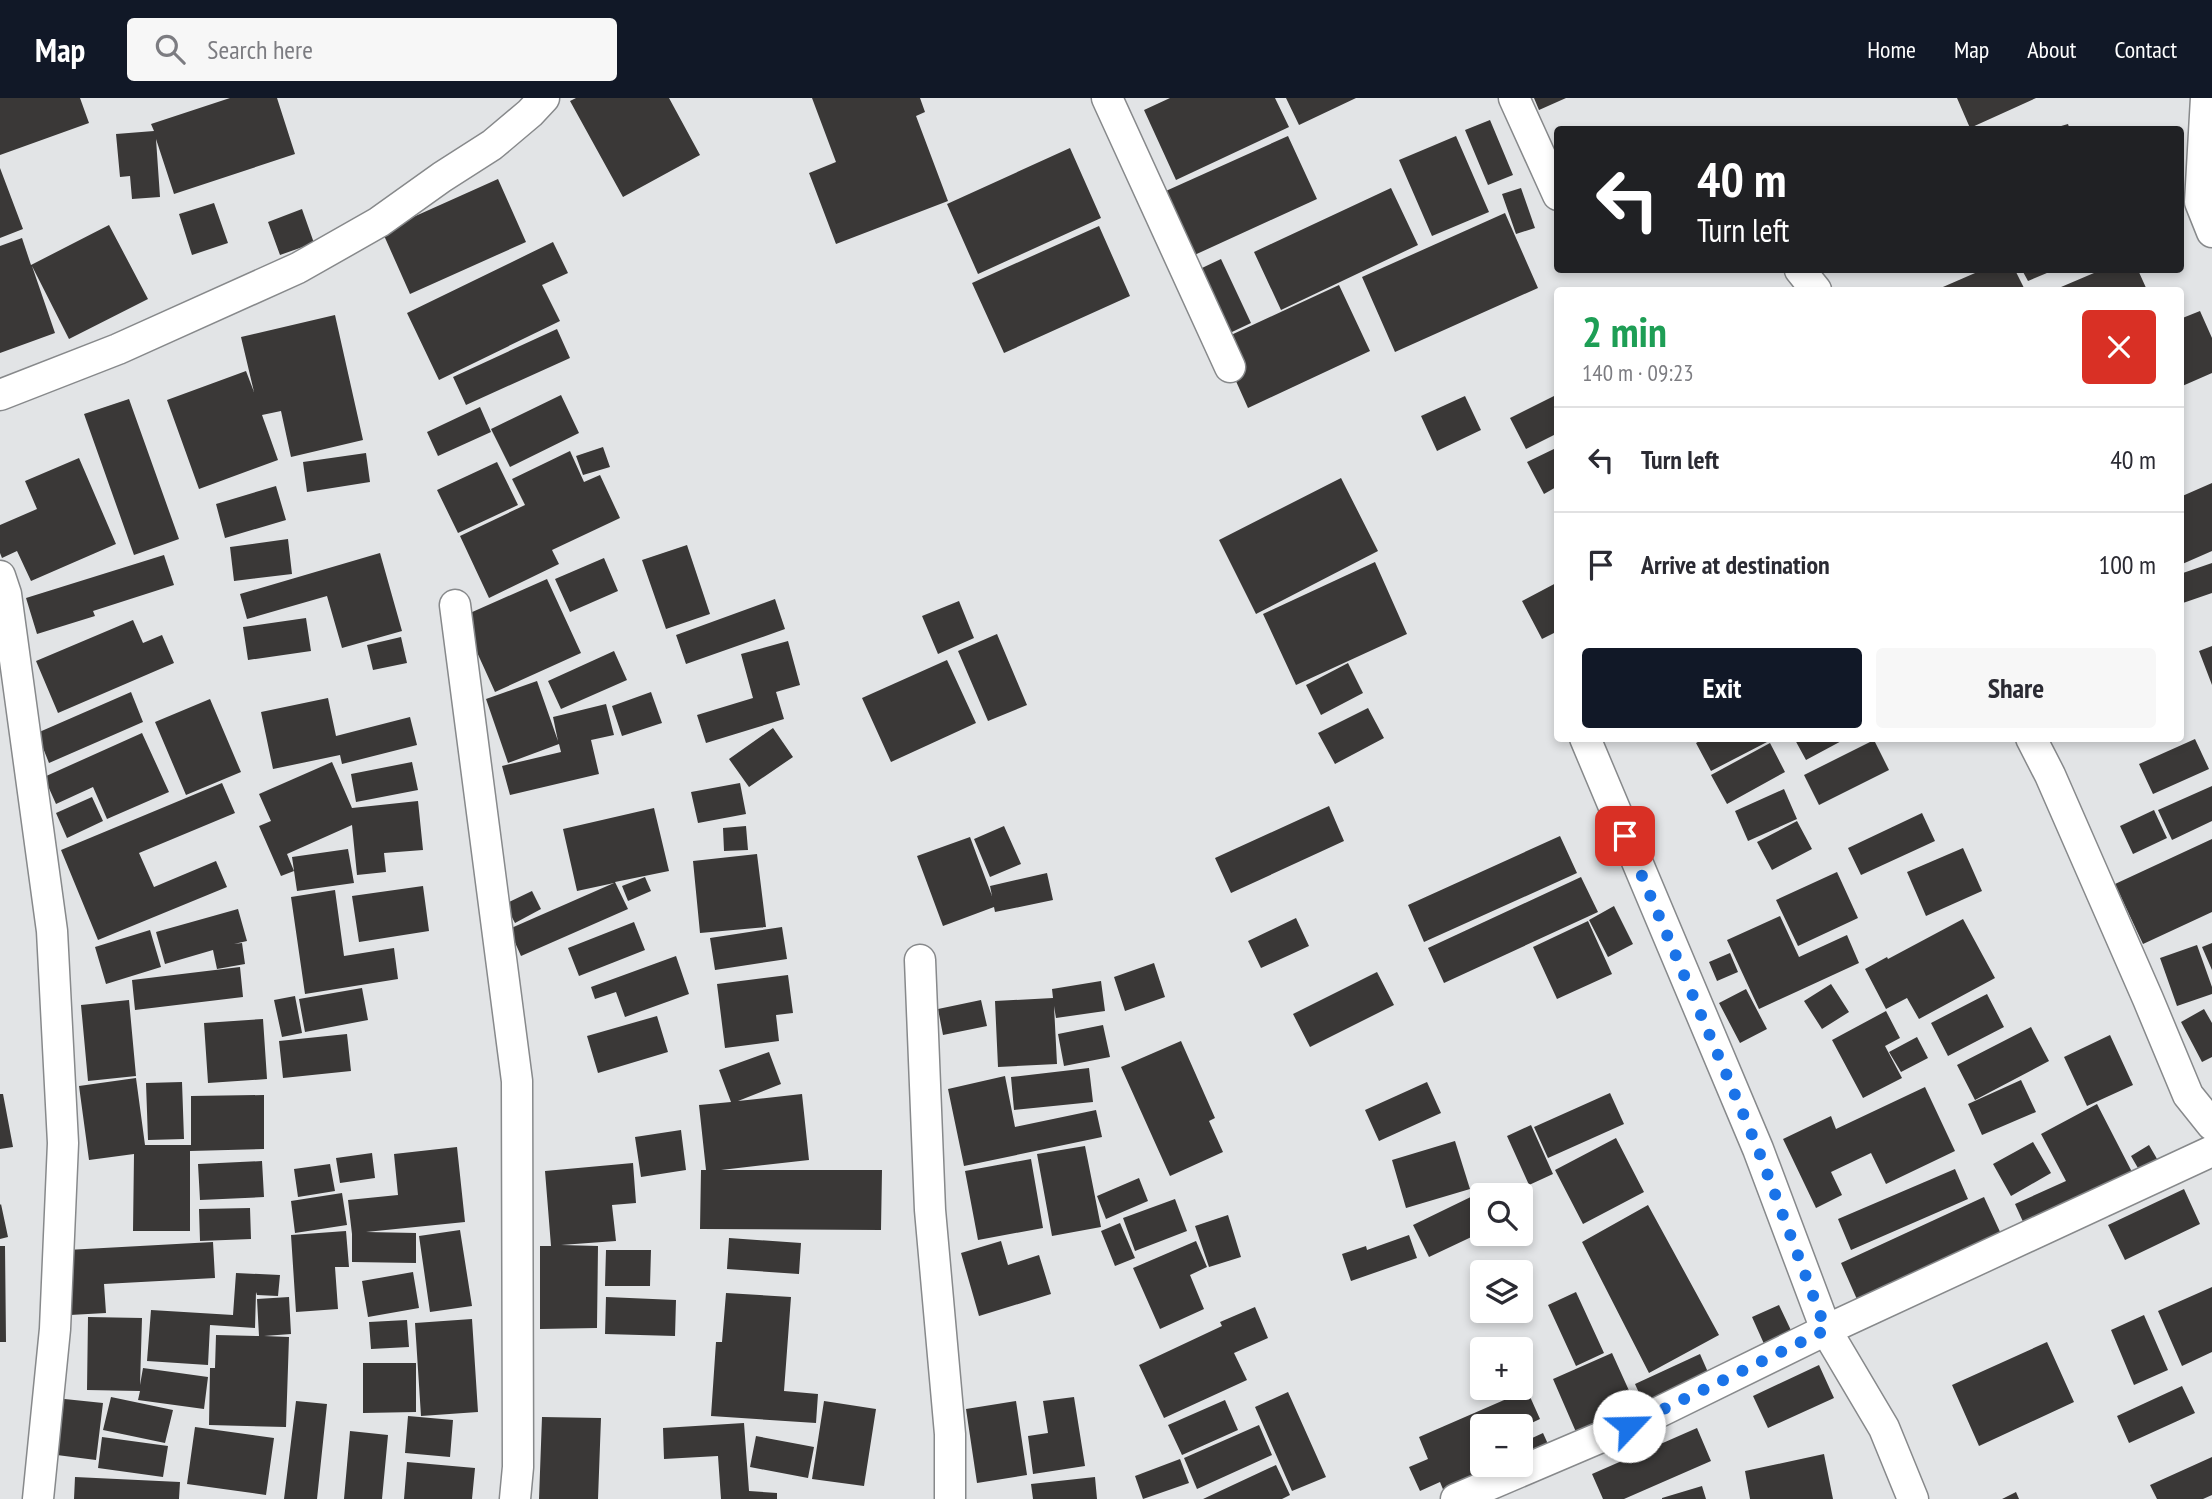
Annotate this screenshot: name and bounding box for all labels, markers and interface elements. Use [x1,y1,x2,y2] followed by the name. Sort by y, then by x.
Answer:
[127,18,617,81] search box
[35,28,85,71] text: Map
[151,30,189,68] icon: search
[207,33,313,66] text: Search here
[1867,34,1916,65] text: Home
[1954,34,1989,65] text: Map
[2027,34,2076,65] text: About
[2114,34,2177,65] text: Contact
[1697,147,1786,211] text: 40 m
[1582,154,1673,245] icon: left
[1697,209,1789,251] text: Turn left
[1582,304,1667,359] text: 2 min
[2082,310,2156,384] button: close
[1582,358,1694,387] text: 140 m · 09:23
[1582,441,1620,479] icon: left
[1641,443,1719,476] text: Turn left
[2110,443,2156,476] text: 40 m
[1582,546,1620,584] icon: arrive
[1641,548,1830,581] text: Arrive at destination
[2098,548,2156,581] text: 100 m
[1582,648,1862,728] button: Exit
[1876,648,2156,728] button: Share
[1595,806,1655,866] pin
[1606,817,1644,855] icon: arrive
[1470,1183,1533,1477] map controls
[1470,1183,1533,1246] button: search
[1470,1260,1533,1323] button: layers
[1470,1337,1533,1400] button: +
[1592,1389,1666,1463] position arrow
[1470,1414,1533,1477] button: −

